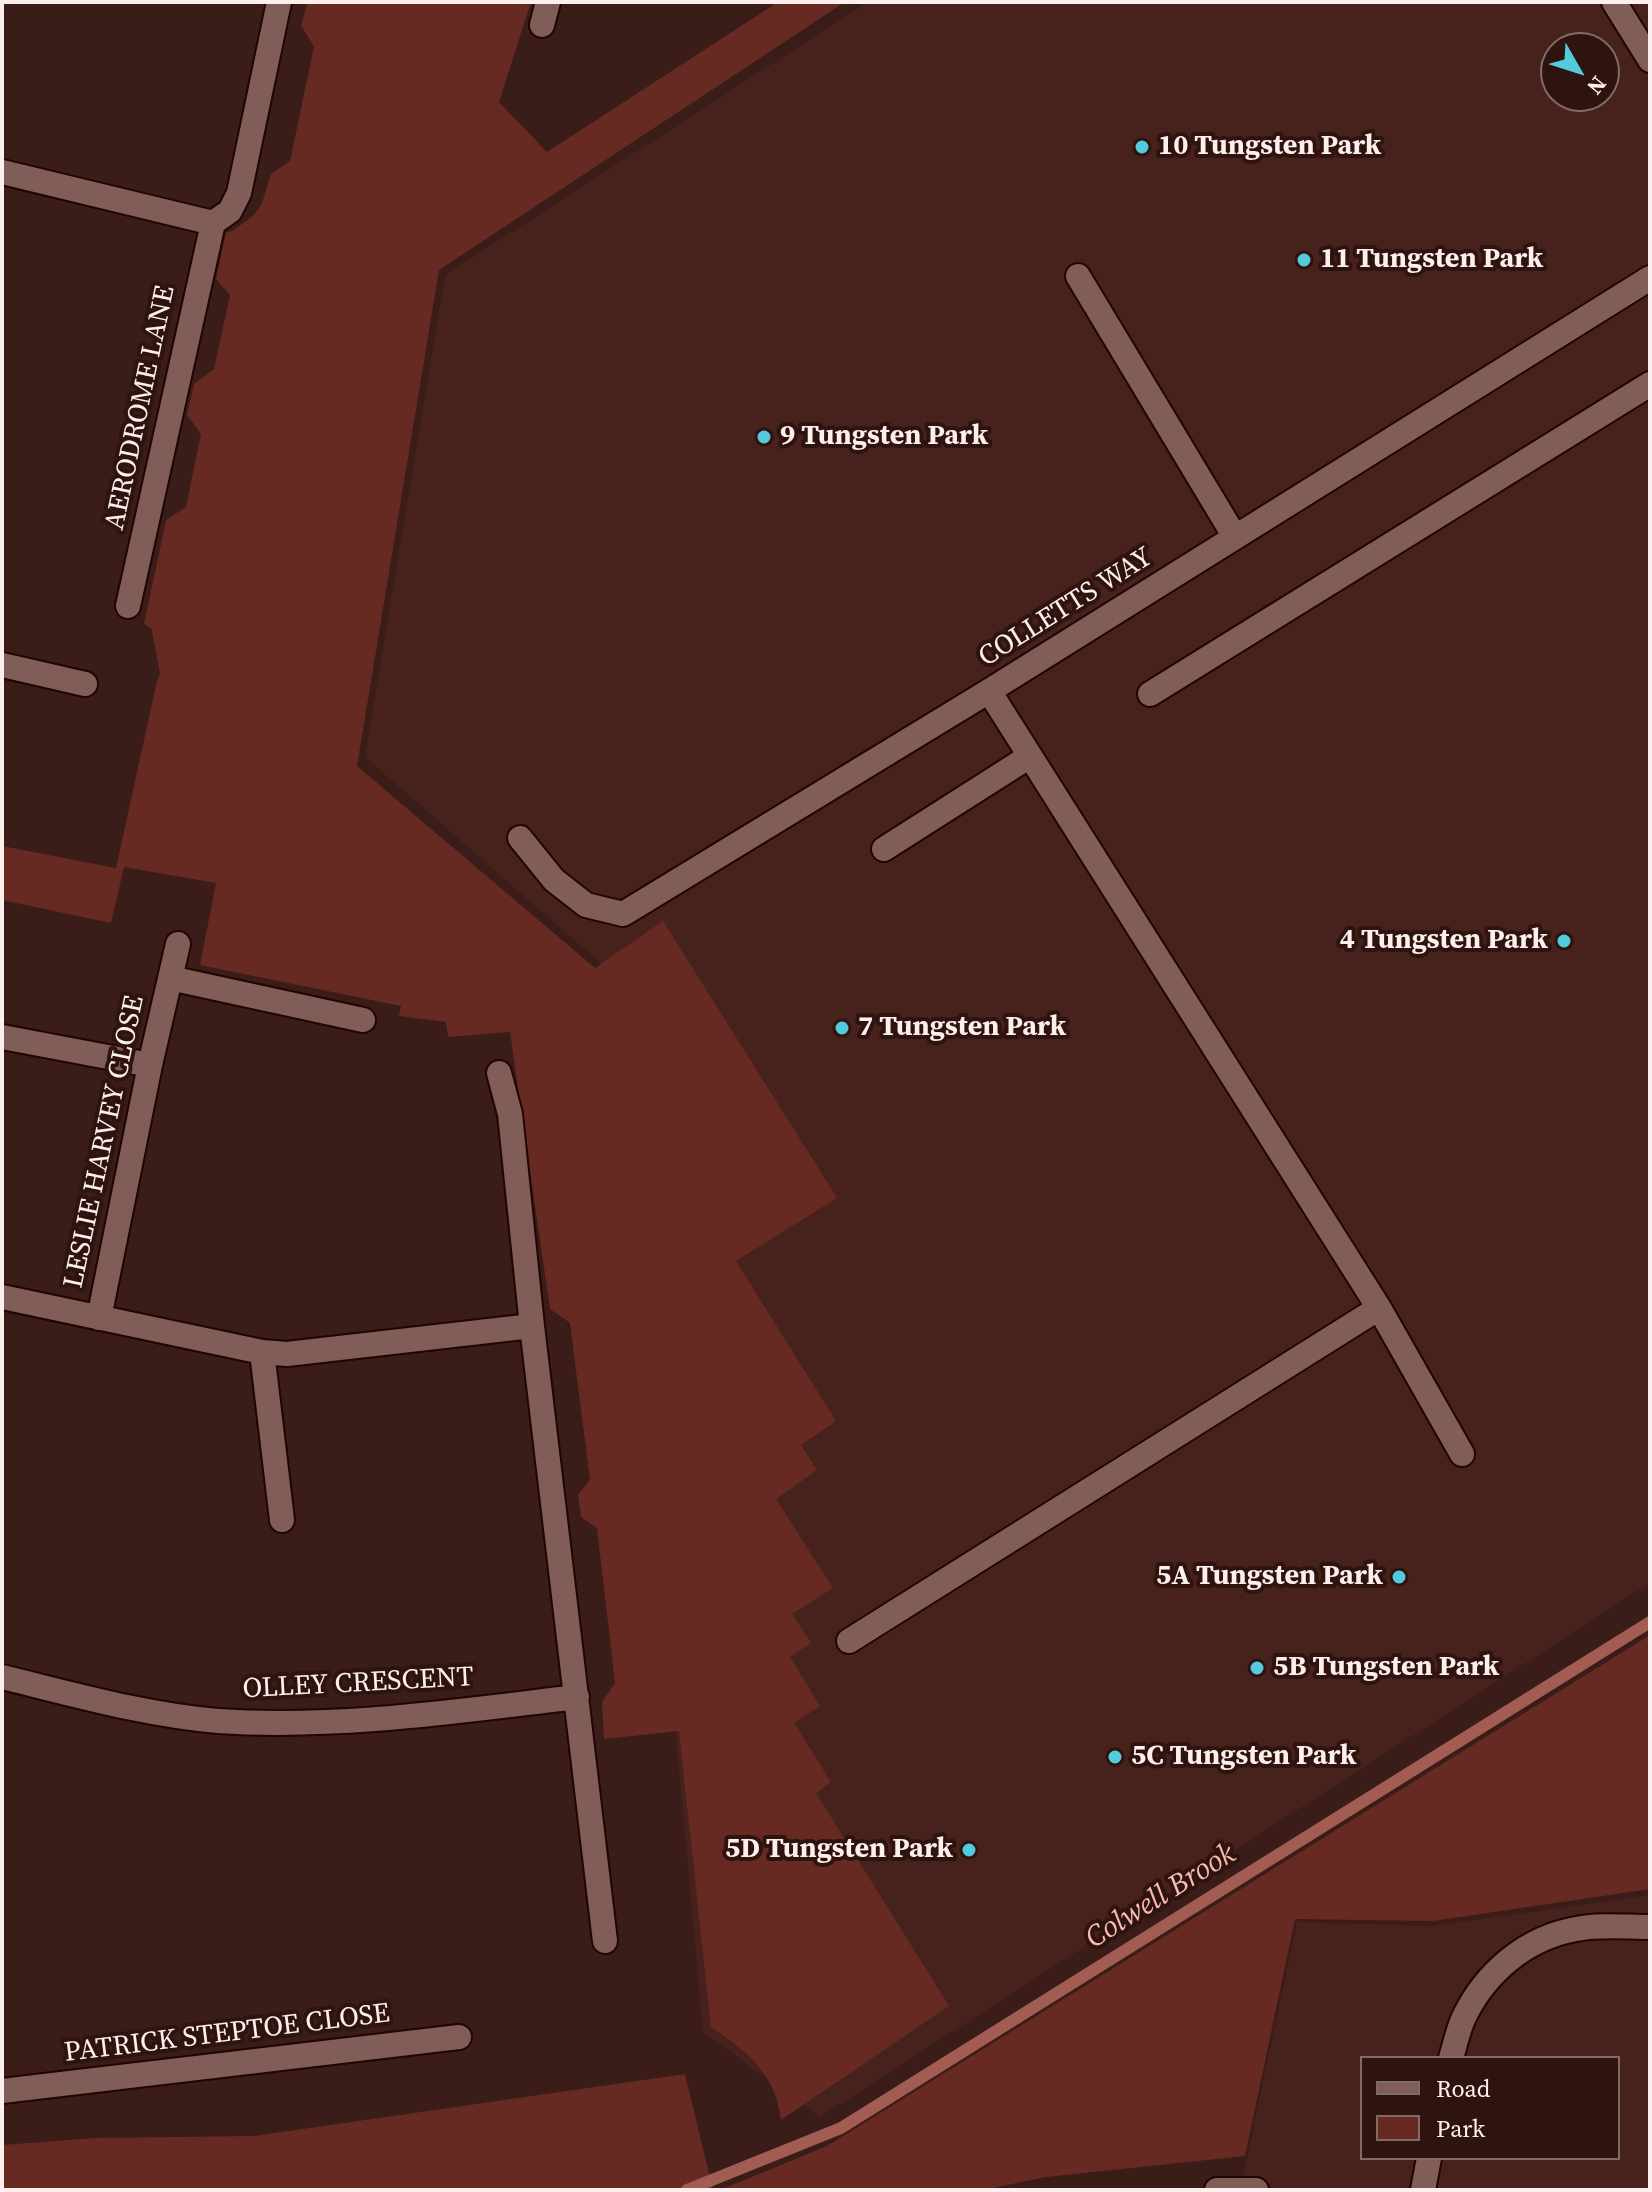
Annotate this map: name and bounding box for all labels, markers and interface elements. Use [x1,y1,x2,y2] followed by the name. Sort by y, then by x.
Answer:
[1540,32,1620,112] north arrow
[1580,70,1614,102] text: N
[1158,130,1381,164] place label: 10 Tungsten Park
[1133,138,1151,156] marker: 10 Tungsten Park
[1320,243,1543,277] place label: 11 Tungsten Park
[1295,251,1313,269] marker: 11 Tungsten Park
[99,283,183,533] street label: AERODROME LANE
[780,420,988,454] place label: 9 Tungsten Park
[755,428,773,446] marker: 9 Tungsten Park
[973,541,1159,675] street label: COLLETTS WAY
[1340,924,1548,958] place label: 4 Tungsten Park
[1555,932,1573,950] marker: 4 Tungsten Park
[58,993,152,1291] street label: LESLIE HARVEY CLOSE
[858,1011,1066,1045] place label: 7 Tungsten Park
[833,1019,851,1037] marker: 7 Tungsten Park
[1156,1560,1383,1594] place label: 5A Tungsten Park
[1390,1568,1408,1586] marker: 5A Tungsten Park
[1273,1651,1499,1685] place label: 5B Tungsten Park
[1248,1659,1266,1677] marker: 5B Tungsten Park
[242,1661,474,1707] street label: OLLEY CRESCENT
[1131,1740,1357,1774] place label: 5C Tungsten Park
[1106,1748,1124,1766] marker: 5C Tungsten Park
[725,1833,953,1867] place label: 5D Tungsten Park
[1080,1837,1242,1957] water label: Colwell Brook
[960,1841,978,1859] marker: 5D Tungsten Park
[62,1997,392,2071] street label: PATRICK STEPTOE CLOSE
[1360,2056,1620,2160] legend
[1436,2072,1490,2105] text: Road
[1436,2112,1485,2145] text: Park

